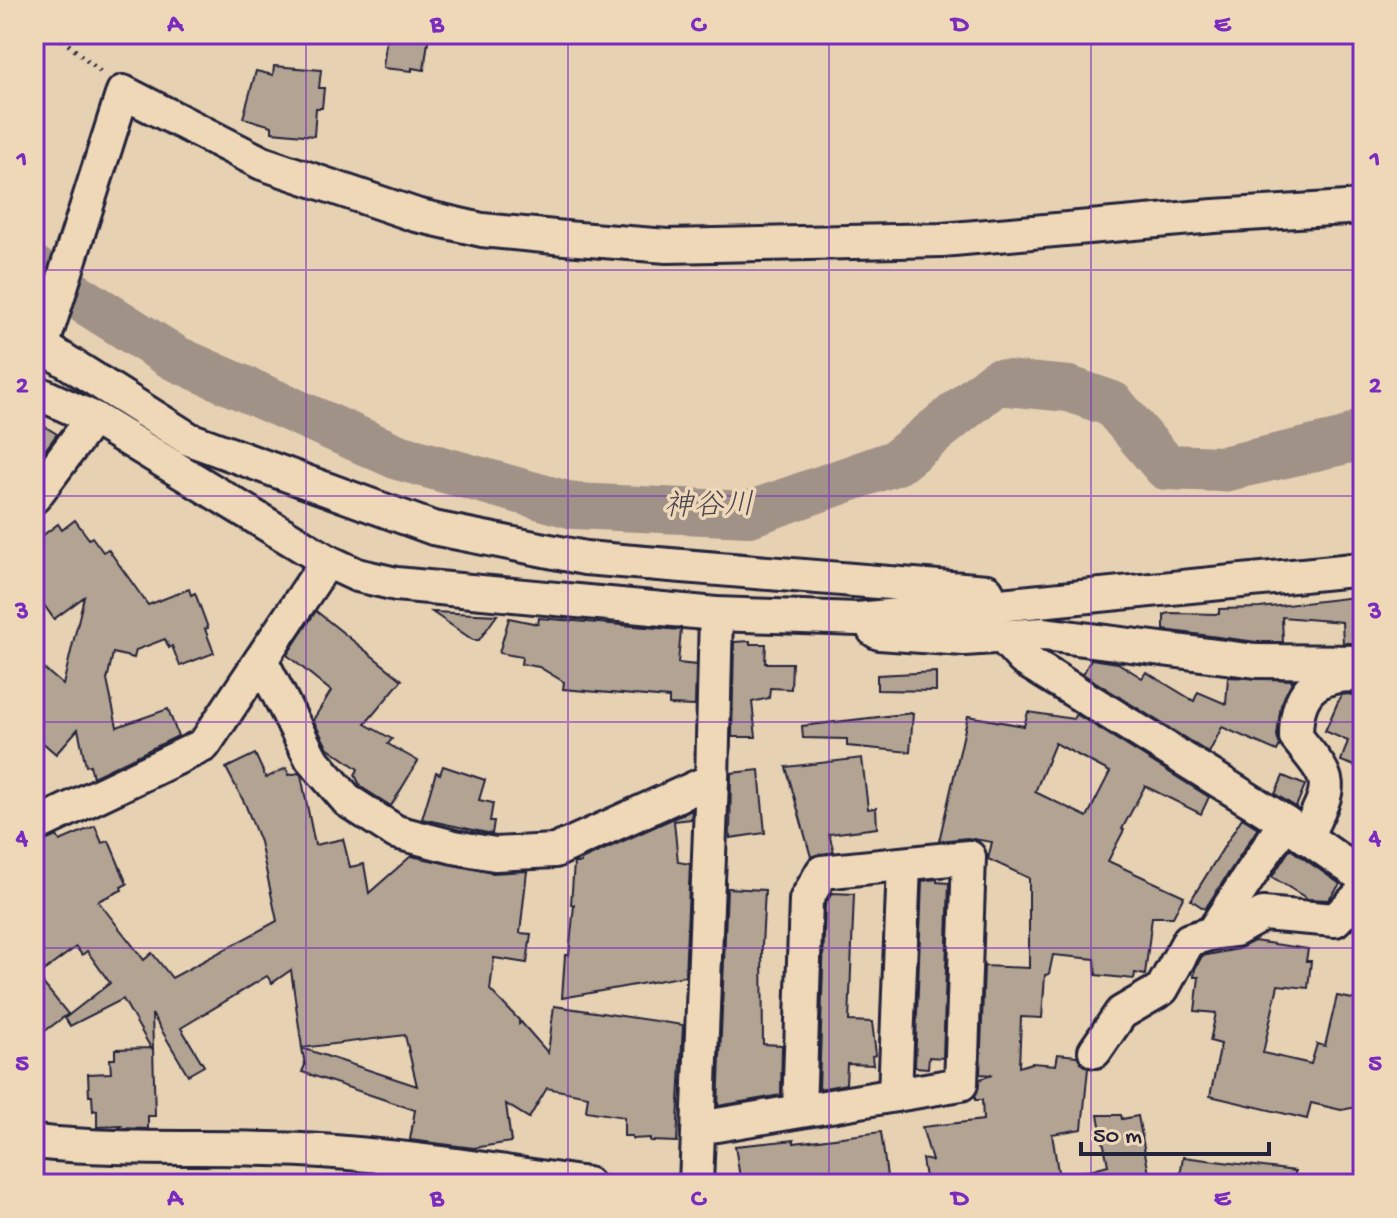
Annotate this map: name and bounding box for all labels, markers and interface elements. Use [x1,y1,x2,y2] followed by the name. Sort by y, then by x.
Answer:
[166,11,184,42] text: A
[429,11,445,42] text: B
[691,11,708,42] text: C
[950,11,970,42] text: D
[1214,11,1232,42] text: E
[16,146,27,177] text: 1
[1369,146,1380,177] text: 1
[16,372,29,403] text: 2
[1369,372,1382,403] text: 2
[664,488,754,526] water label: 神谷川
[14,598,29,629] text: 3
[1367,598,1382,629] text: 3
[15,824,29,855] text: 4
[1368,824,1382,855] text: 4
[15,1050,29,1081] text: 5
[1368,1050,1382,1081] text: 5
[1081,1106,1269,1156] scale bar
[1093,1123,1142,1152] text: 50 m
[166,1185,184,1216] text: A
[429,1185,445,1216] text: B
[691,1185,708,1216] text: C
[950,1185,970,1216] text: D
[1214,1185,1232,1216] text: E

